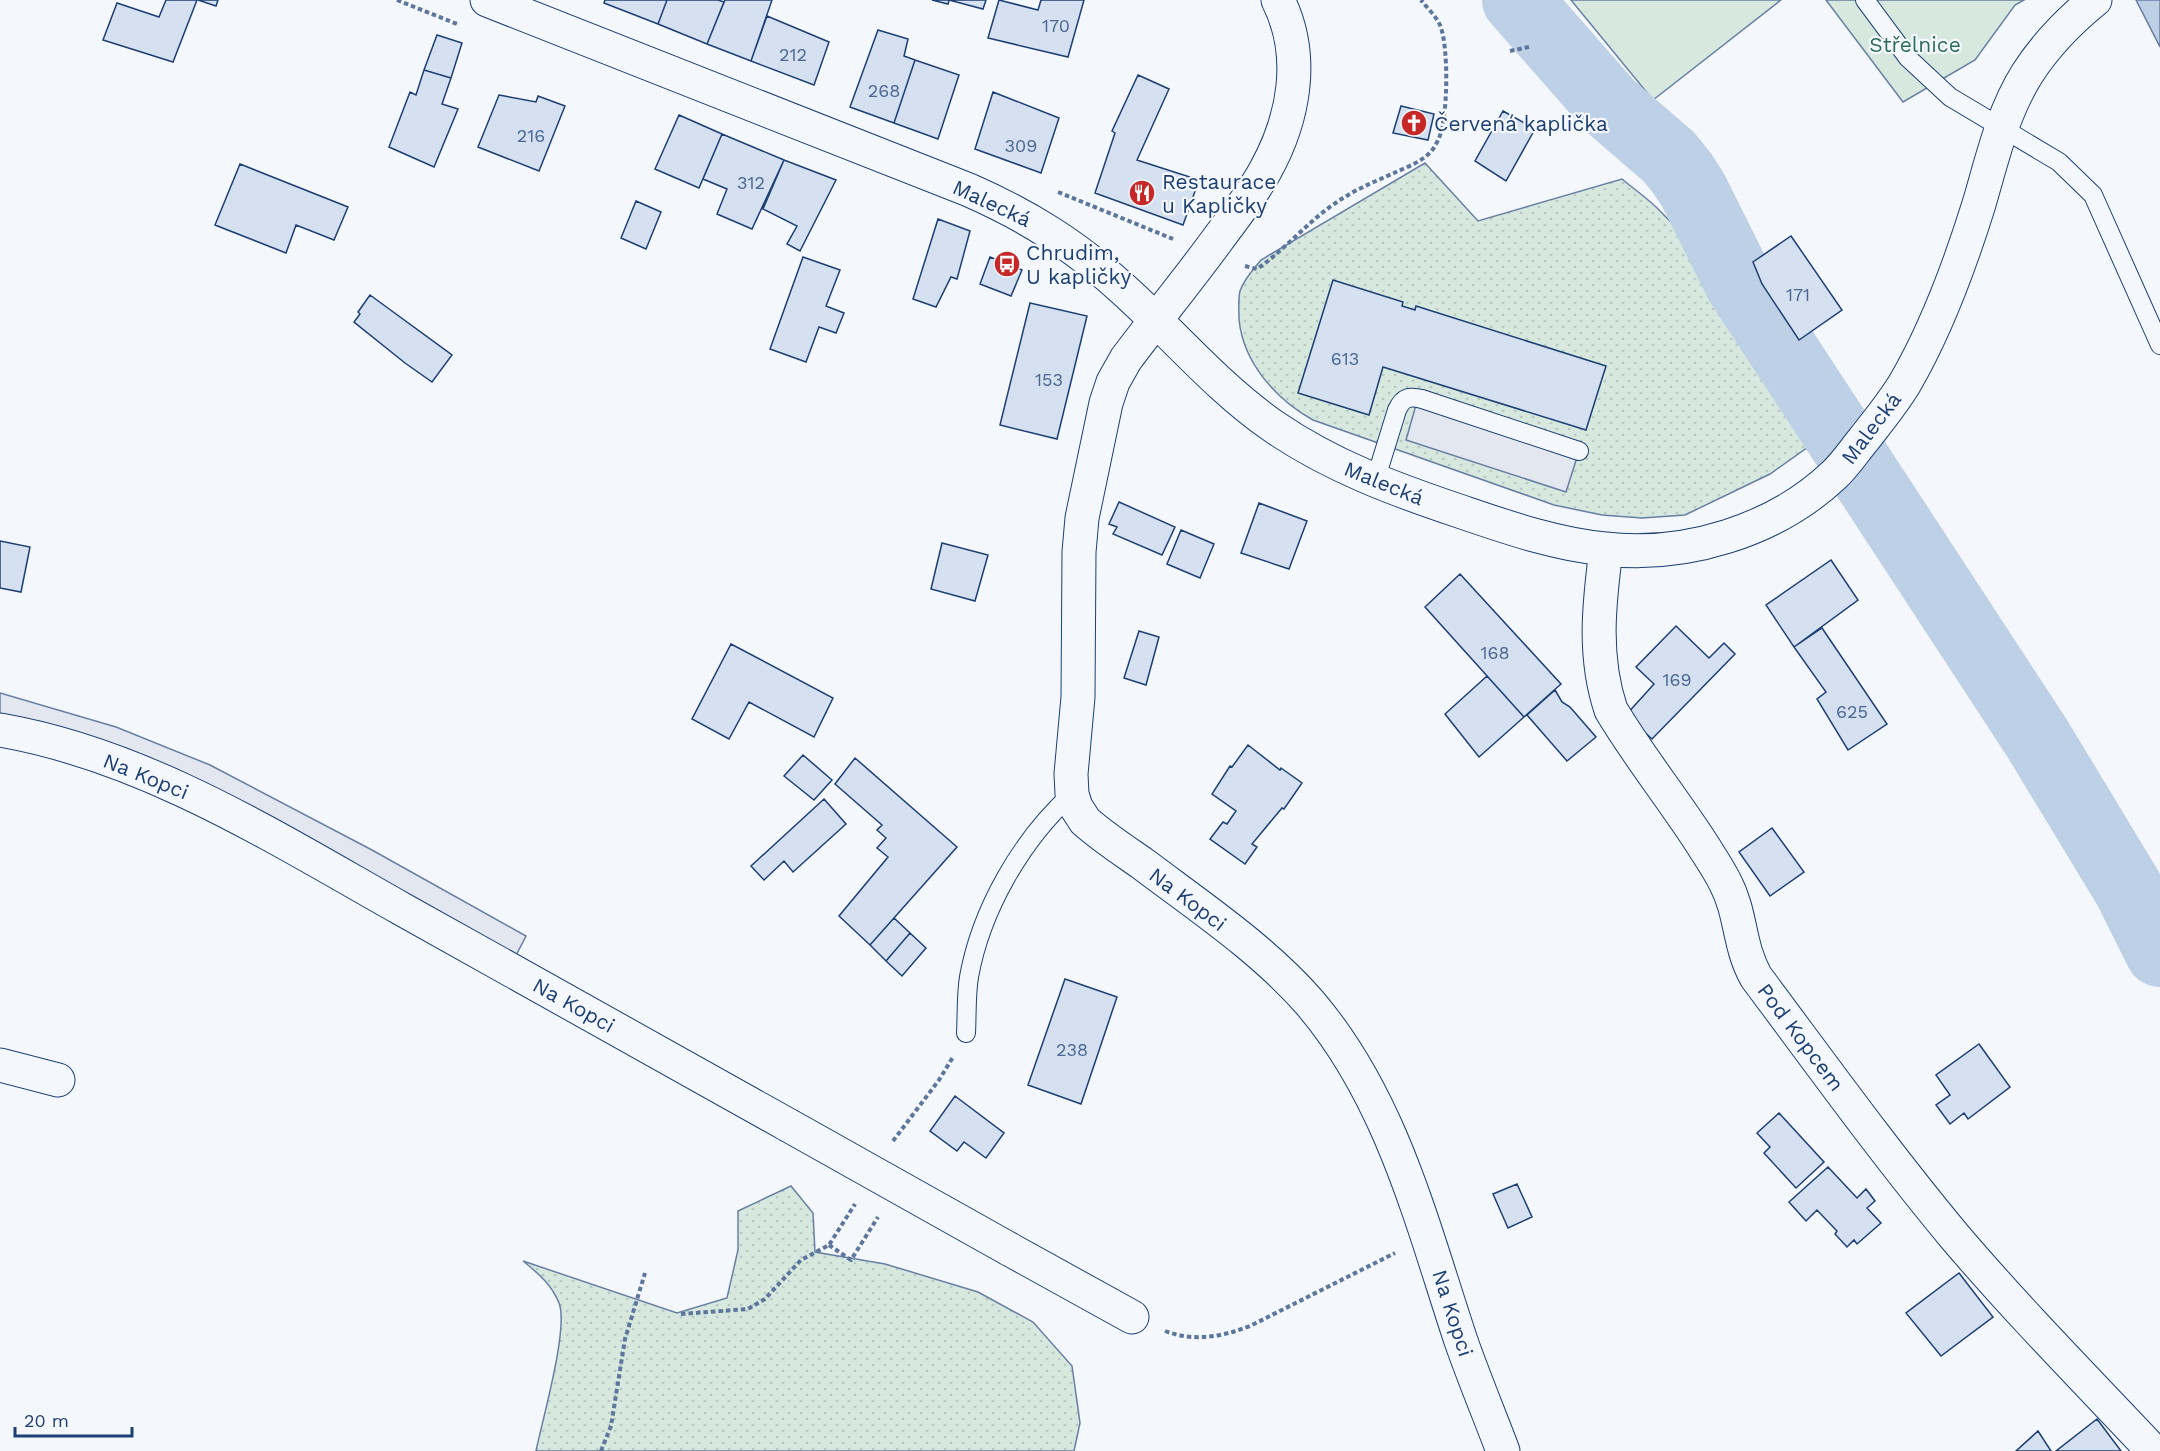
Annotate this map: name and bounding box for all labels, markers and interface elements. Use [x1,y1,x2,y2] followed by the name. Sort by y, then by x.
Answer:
[1042,15,1070,36] house number: 170
[1869,32,1961,57] park label: Střelnice
[779,44,807,65] house number: 212
[868,80,900,101] house number: 268
[1399,108,1429,138] church icon: Červená kaplička
[1434,111,1608,136] place label: Červená kaplička
[517,125,545,146] house number: 216
[1005,135,1037,156] house number: 309
[1162,169,1276,218] place label: Restaurace u Kapličky
[737,172,765,193] house number: 312
[949,174,1035,232] street label: Malecká
[1127,178,1157,208] restaurant icon: Restaurace u Kapličky
[1026,240,1131,289] place label: Chrudim, U kapličky
[992,249,1022,279] bus stop icon: Chrudim, U kapličky
[1786,284,1810,305] house number: 171
[1331,348,1359,369] house number: 613
[1035,369,1063,390] house number: 153
[1836,387,1906,469] street label: Malecká
[1341,456,1428,510] street label: Malecká
[1480,642,1510,663] house number: 168
[1662,669,1692,690] house number: 169
[1836,701,1868,722] house number: 625
[100,748,192,804] street label: Na Kopci
[1145,862,1231,936] street label: Na Kopci
[529,972,619,1038] street label: Na Kopci
[1752,978,1850,1096] street label: Pod Kopcem
[1056,1039,1088,1060] house number: 238
[1427,1266,1479,1360] street label: Na Kopci
[15,1400,132,1438] scale bar
[24,1410,69,1431] text: 20 m

